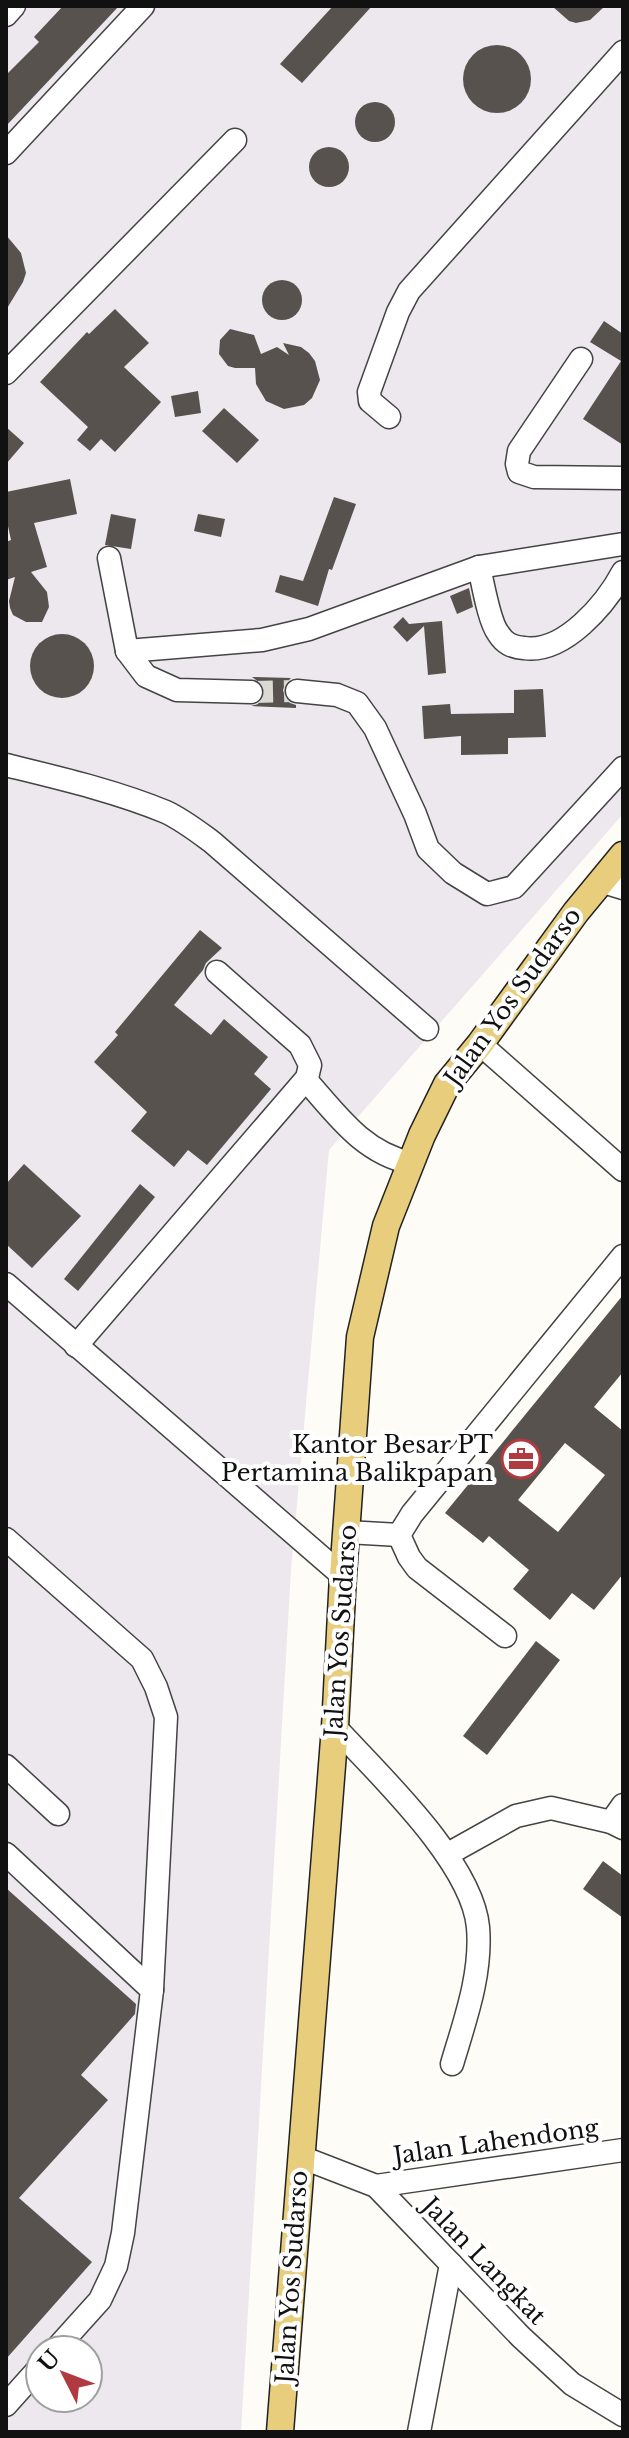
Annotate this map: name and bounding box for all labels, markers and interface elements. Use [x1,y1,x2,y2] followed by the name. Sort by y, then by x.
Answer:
[436,902,587,1094] street label: Jalan Yos Sudarso
[221,1430,493,1487] place label: Kantor Besar PT Pertamina Balikpapan
[500,1438,542,1480] office icon: Kantor Besar PT Pertamina Balikpapan
[318,1524,362,1741] street label: Jalan Yos Sudarso
[389,2113,601,2171] street label: Jalan Lahendong
[269,2170,313,2387] street label: Jalan Yos Sudarso
[414,2189,552,2330] street label: Jalan Langkat
[24,2334,104,2414] north arrow
[33,2344,66,2377] text: U

